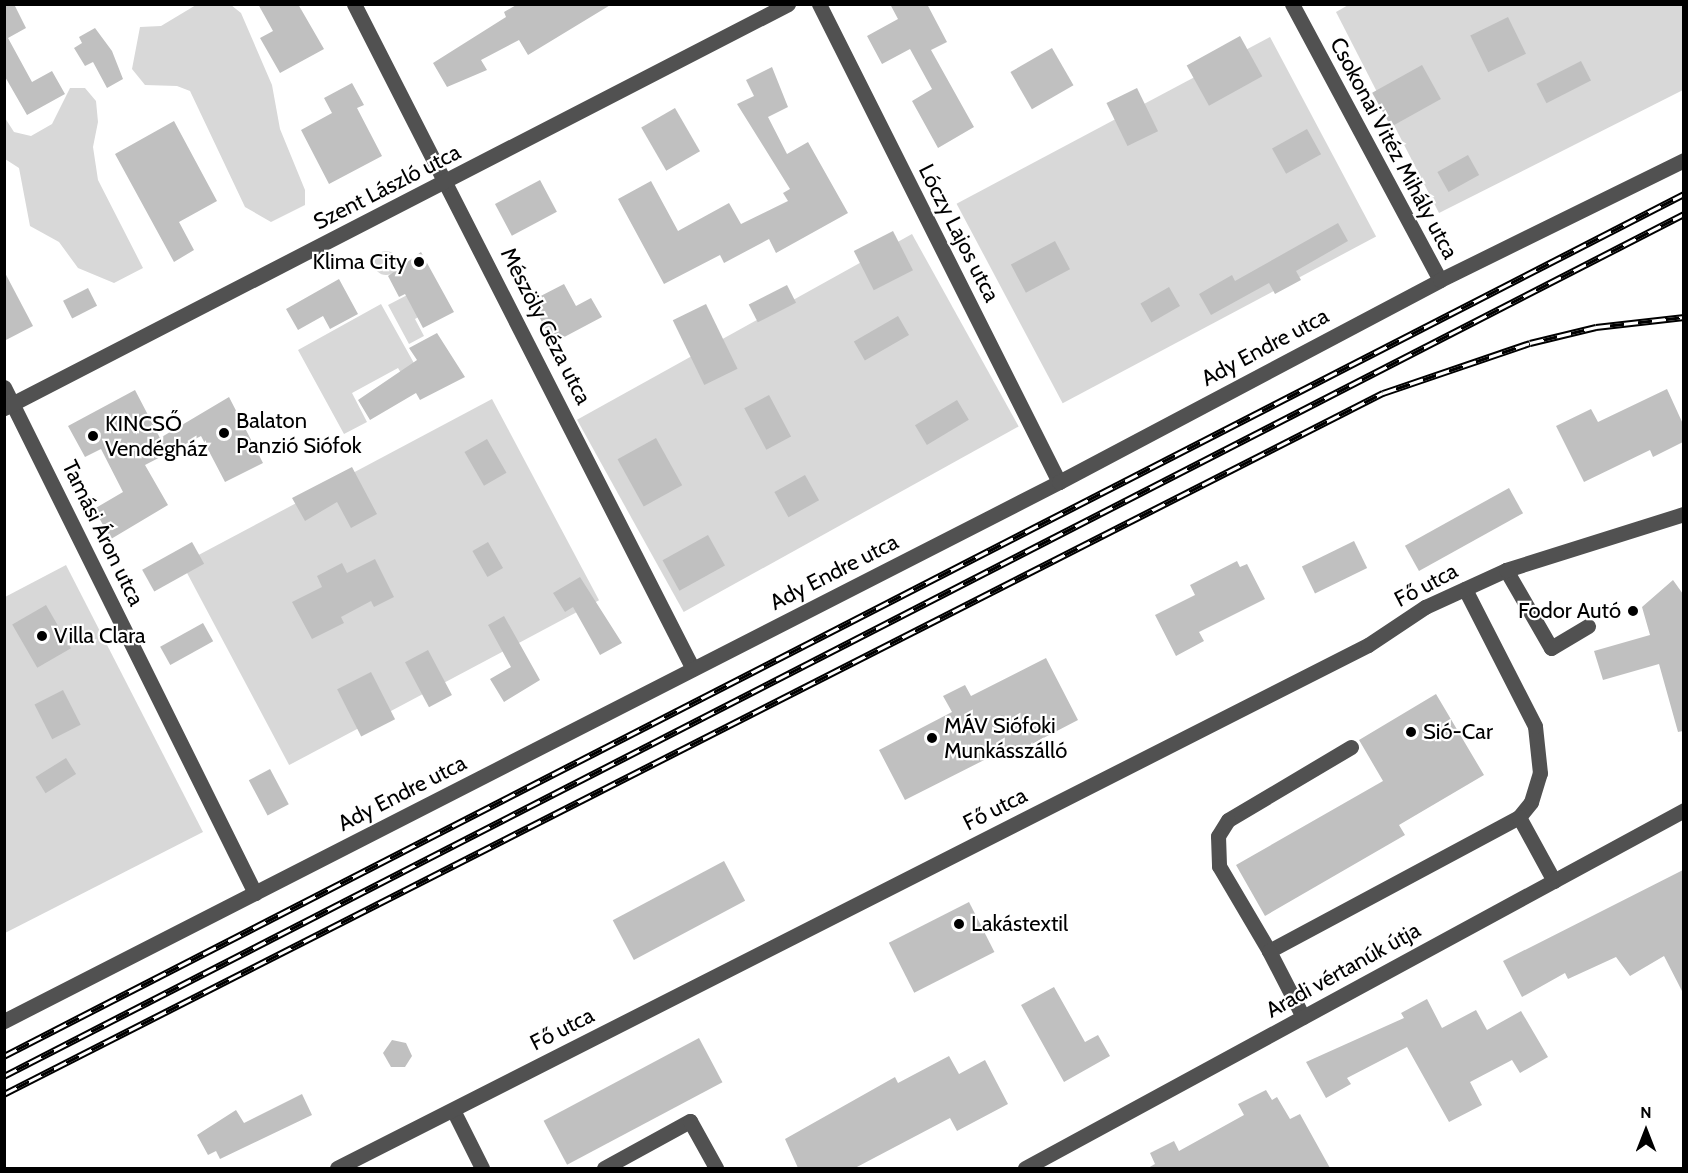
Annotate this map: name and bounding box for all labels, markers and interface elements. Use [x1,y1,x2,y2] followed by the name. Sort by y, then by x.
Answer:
[1324,33,1464,263] street label: Csokonai Vitéz Mihály utca
[309,139,465,235] street label: Szent László utca
[913,160,1005,306] street label: Lóczy Lajos utca
[495,243,597,409] street label: Mészöly Géza utca
[312,249,407,275] place label: Klima City
[412,255,426,269] marker: Klima City
[1197,302,1333,392] street label: Ady Endre utca
[236,407,362,458] place label: Balaton Panzió Siófok
[105,410,208,462] place label: KINCSŐ Vendégház
[217,426,231,440] marker: Balaton Panzió Siófok
[86,429,100,443] marker: KINCSŐ Vendégház
[56,456,150,610] street label: Tamási Áron utca
[765,528,903,616] street label: Ady Endre utca
[1390,557,1462,613] street label: Fő utca
[1518,598,1621,624] place label: Fodor Autó
[1626,604,1640,618] marker: Fodor Autó
[54,623,146,649] place label: Villa Clara
[35,629,49,643] marker: Villa Clara
[944,712,1067,764] place label: MÁV Siófoki Munkásszálló
[1423,719,1493,745] place label: Sió-Car
[1404,725,1418,739] marker: Sió-Car
[925,731,939,745] marker: MÁV Siófoki Munkásszálló
[333,749,471,837] street label: Ady Endre utca
[959,782,1031,836] street label: Fő utca
[971,911,1068,937] place label: Lakástextil
[952,917,966,931] marker: Lakástextil
[1261,917,1425,1023] street label: Aradi vértanúk útja
[526,1002,598,1056] street label: Fő utca
[1616,1101,1676,1161] north arrow
[1640,1103,1652,1122] text: N

